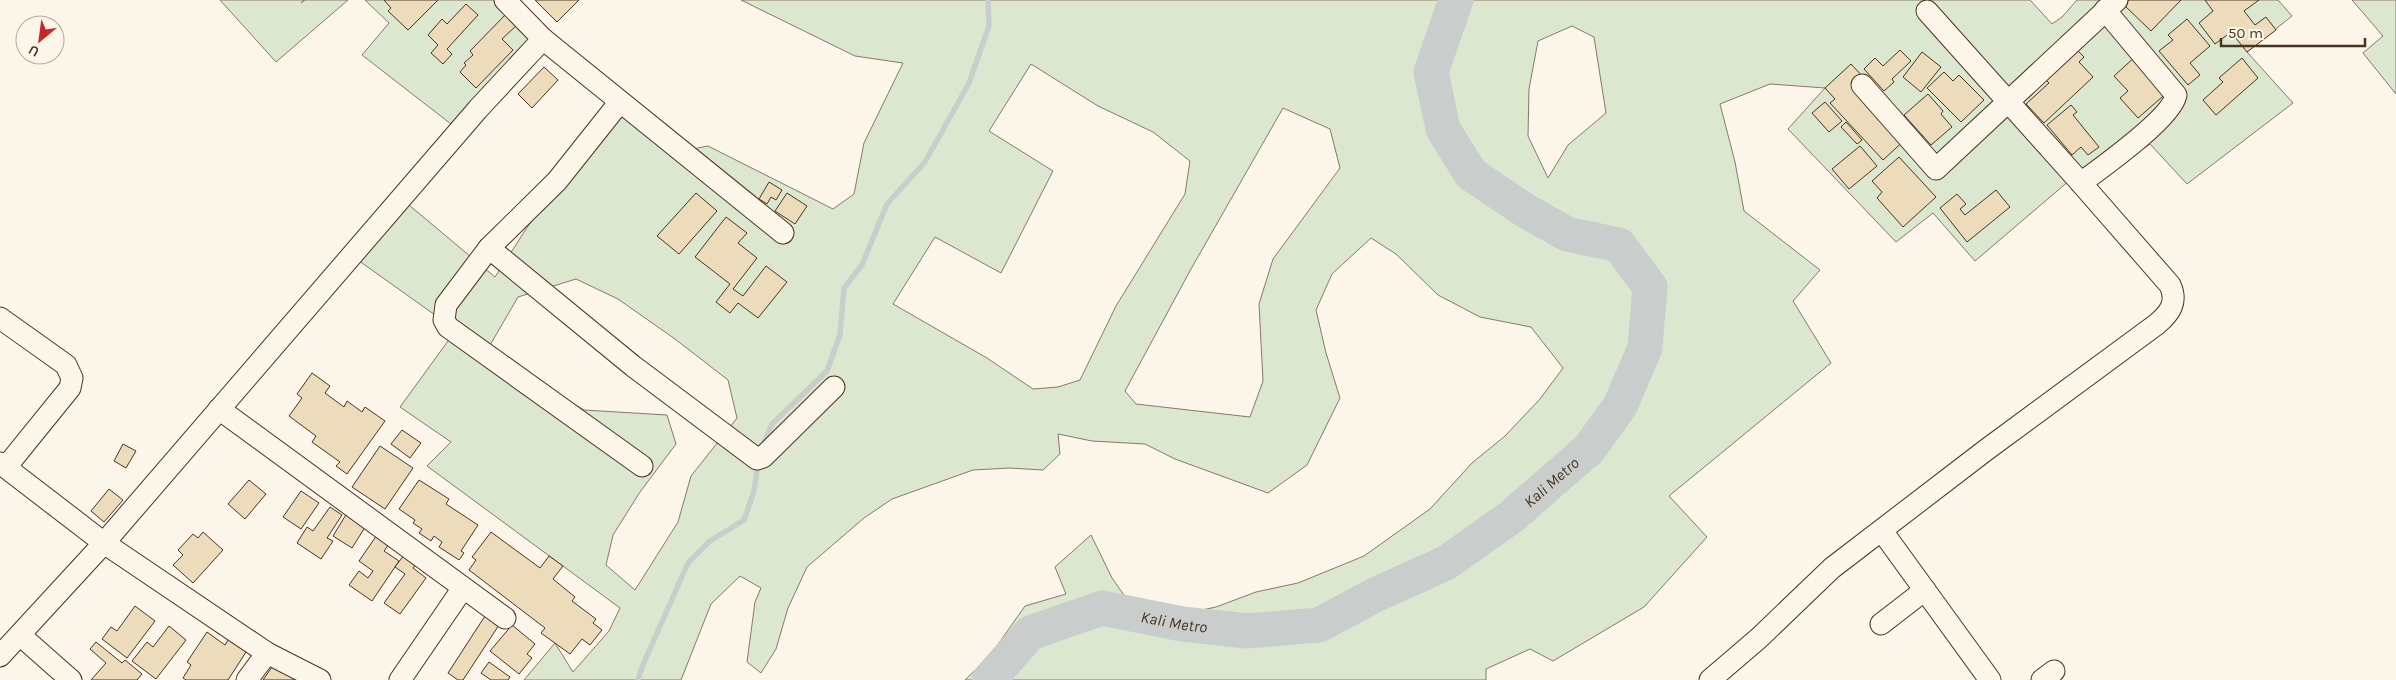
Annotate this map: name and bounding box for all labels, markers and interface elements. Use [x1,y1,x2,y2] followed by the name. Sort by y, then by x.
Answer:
[15,15,65,65] north arrow
[2221,15,2365,47] scale bar
[2228,24,2263,42] text: 50 m
[26,41,42,61] text: U
[1520,453,1583,511] water label: Kali Metro
[1139,607,1208,636] water label: Kali Metro

